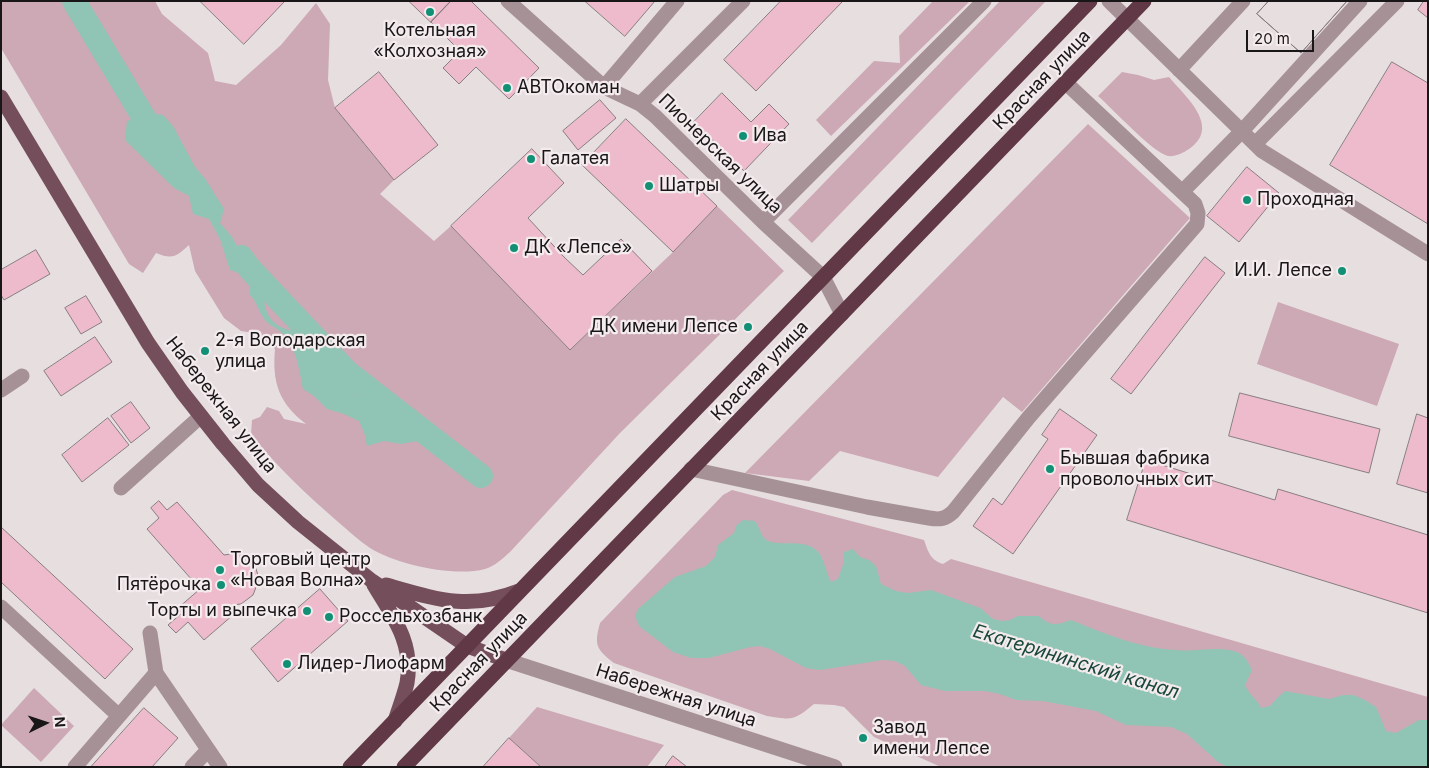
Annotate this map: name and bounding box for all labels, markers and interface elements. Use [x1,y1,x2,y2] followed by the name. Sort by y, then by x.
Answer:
[424,6,436,18] marker: Котельная «Колхозная»
[373,20,487,62] place label: Котельная «Колхозная»
[1249,20,1316,52] scale bar
[989,26,1095,134] street label: Красная улица
[1254,29,1290,48] text: 20 m
[517,77,620,99] place label: АВТОкоман
[501,82,513,94] marker: АВТОкоман
[654,90,786,218] street label: Пионерская улица
[753,125,787,147] place label: Ива
[737,130,749,142] marker: Ива
[541,148,609,170] place label: Галатея
[525,153,537,165] marker: Галатея
[659,175,719,197] place label: Шатры
[643,180,655,192] marker: Шатры
[1257,189,1354,211] place label: Проходная
[1241,194,1253,206] marker: Проходная
[524,237,632,259] place label: ДК «Лепсе»
[508,242,520,254] marker: ДК «Лепсе»
[1234,260,1332,282] place label: И.И. Лепсе
[1336,265,1348,277] marker: И.И. Лепсе
[589,316,738,338] place label: ДК имени Лепсе
[707,317,813,425] street label: Красная улица
[742,321,754,333] marker: ДК имени Лепсе
[215,330,366,372] place label: 2-я Володарская улица
[161,332,281,478] street label: Набережная улица
[199,345,211,357] marker: 2-я Володарская улица
[1060,448,1213,490] place label: Бывшая фабрика проволочных сит
[1044,463,1056,475] marker: Бывшая фабрика проволочных сит
[230,549,371,592] place label: Торговый центр «Новая Волна»
[214,564,226,576] marker: Торговый центр «Новая Волна»
[117,574,211,596] place label: Пятёрочка
[215,579,227,591] marker: Пятёрочка
[147,600,297,622] place label: Торты и выпечка
[301,605,313,617] marker: Торты и выпечка
[339,606,483,628] place label: Россельхозбанк
[426,608,532,716] street label: Красная улица
[323,611,335,623] marker: Россельхозбанк
[970,620,1182,704] water label: Екатерининский канал
[297,653,445,675] place label: Лидер-Лиофарм
[281,658,293,670] marker: Лидер-Лиофарм
[593,660,759,732] street label: Набережная улица
[20,698,70,748] north arrow
[52,716,69,728] text: N
[873,717,990,760] place label: Завод имени Лепсе
[857,732,869,744] marker: Завод имени Лепсе

